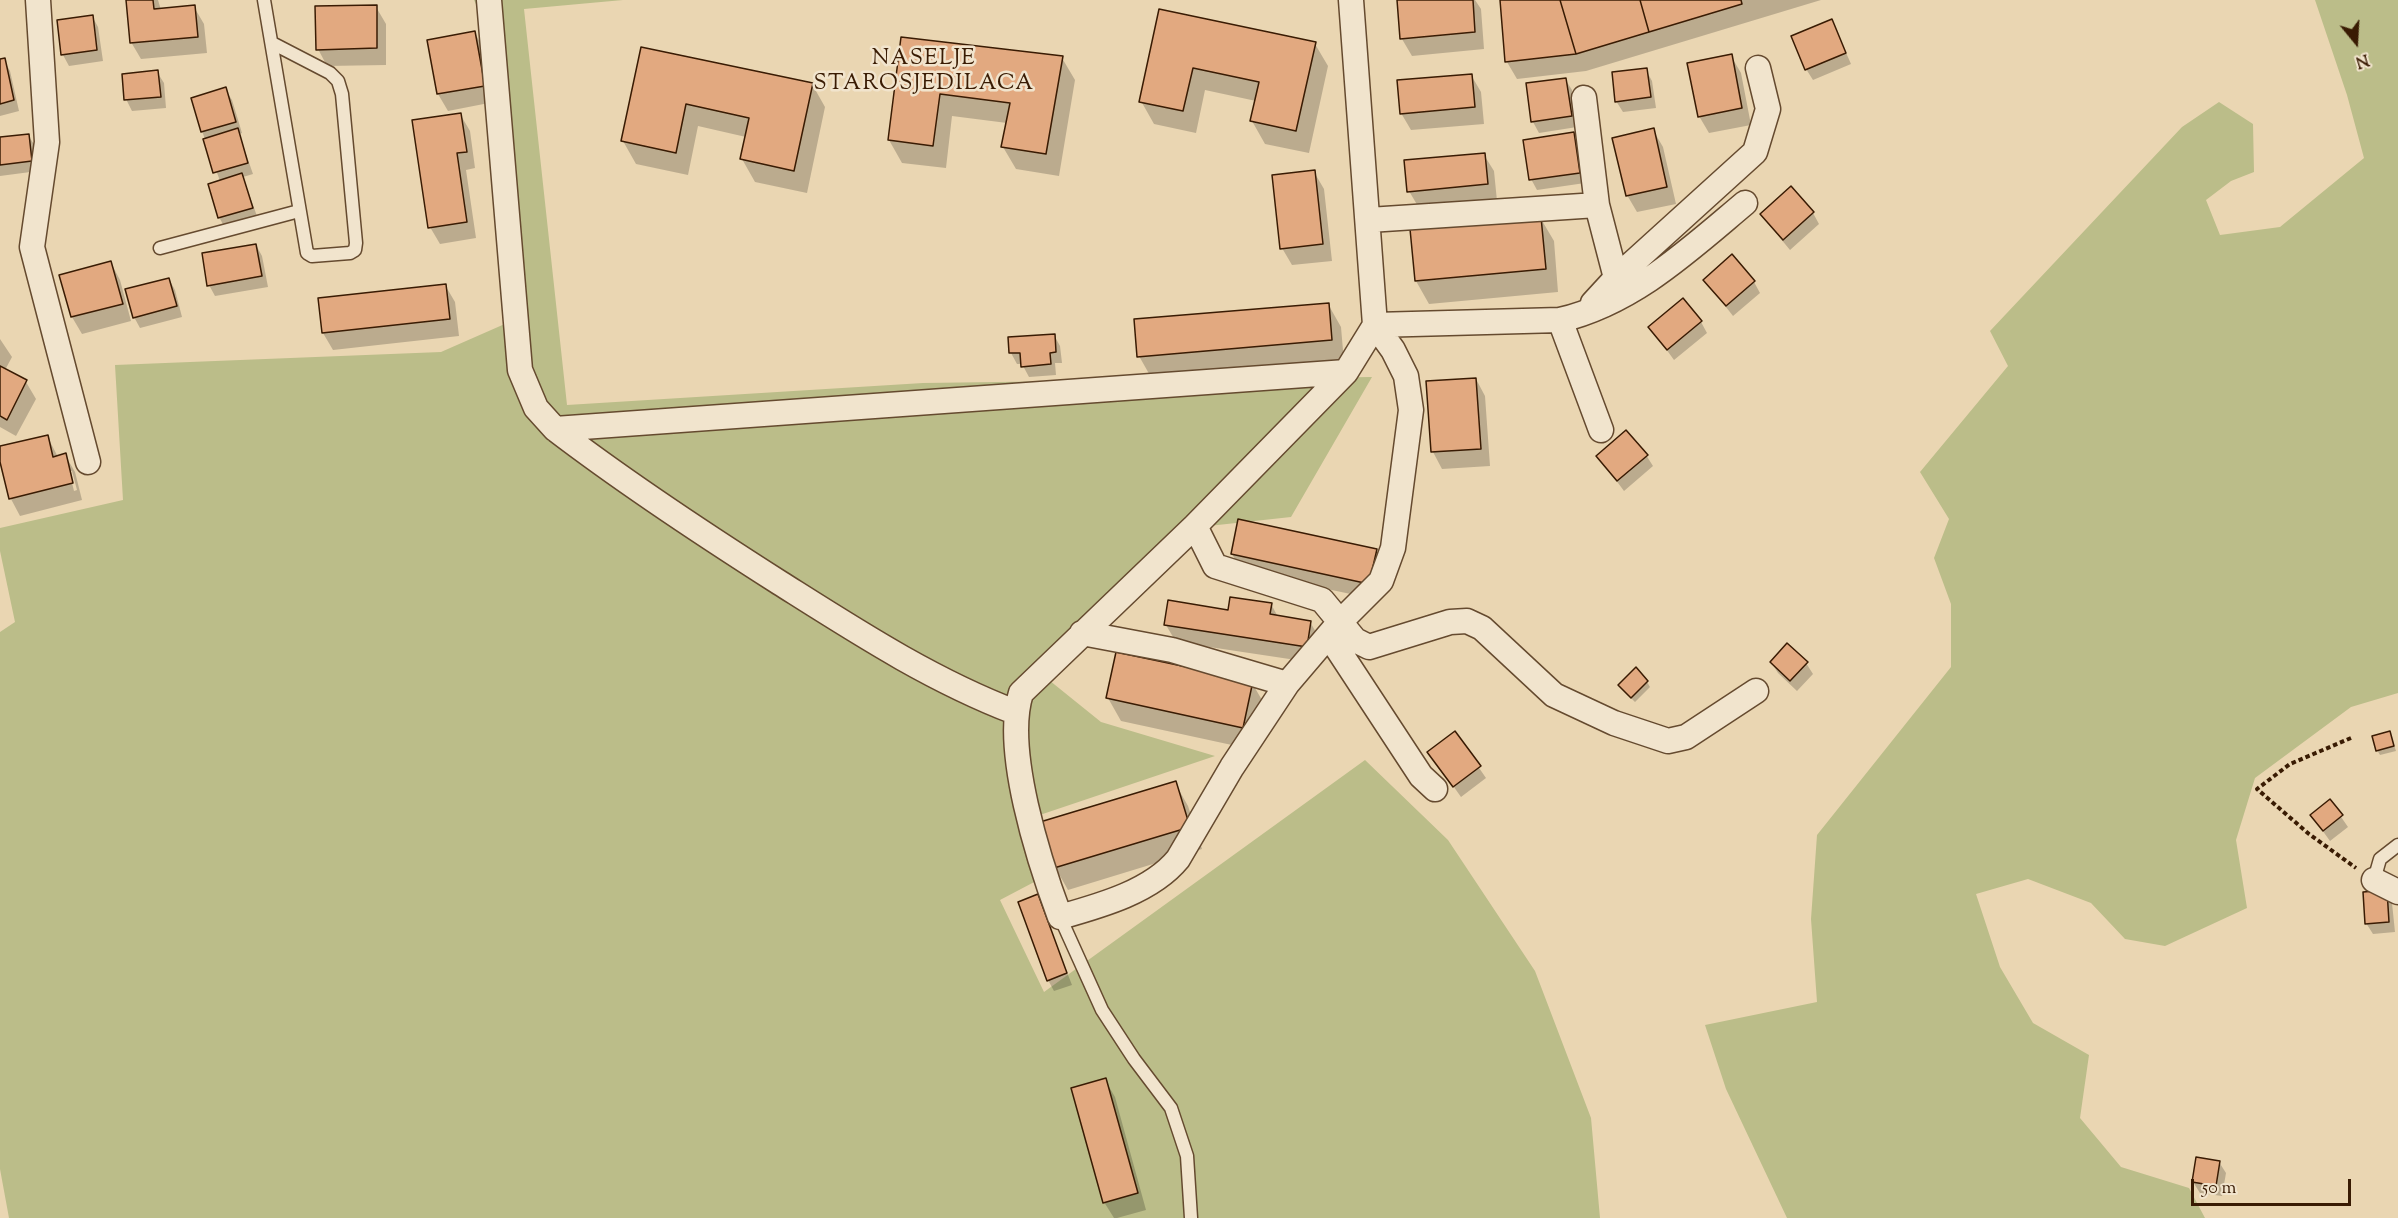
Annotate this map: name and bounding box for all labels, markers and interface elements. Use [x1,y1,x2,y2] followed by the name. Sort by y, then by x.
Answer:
[2326,12,2386,72] north arrow
[813,47,1035,98] district label: NASELJE STAROSJEDILACA
[2352,47,2371,73] text: N
[2194,1167,2354,1205] scale bar
[2202,1176,2236,1202] text: 50 m

